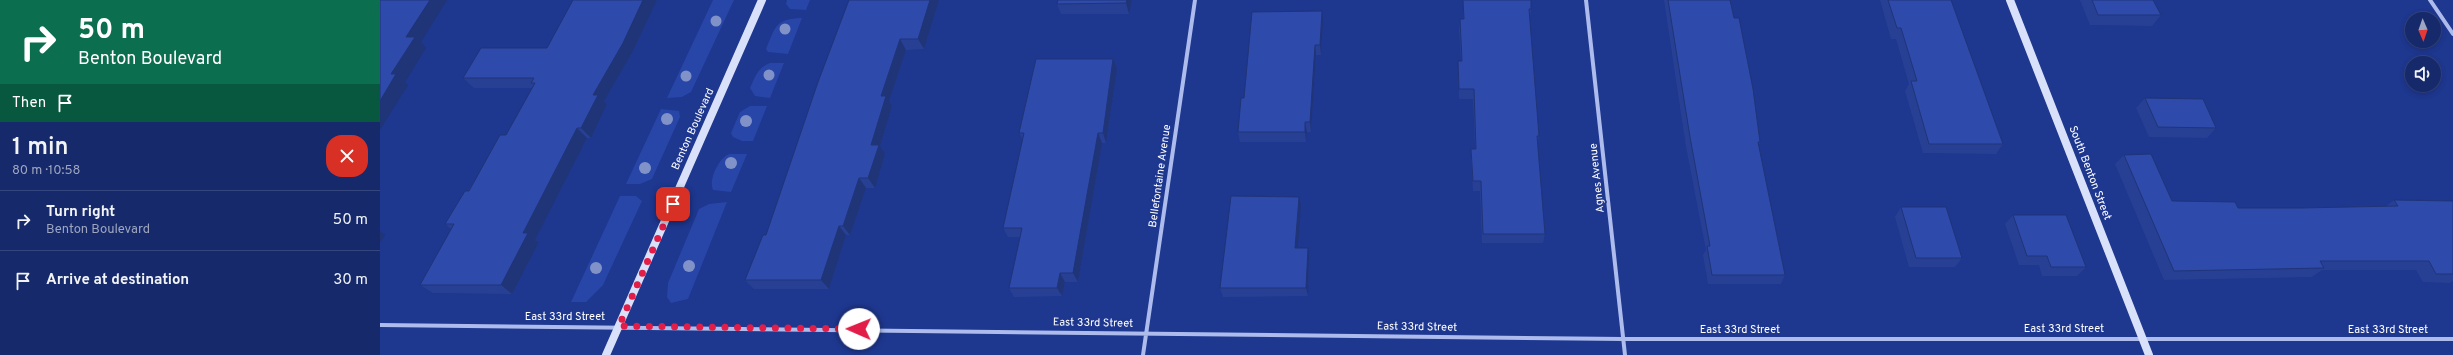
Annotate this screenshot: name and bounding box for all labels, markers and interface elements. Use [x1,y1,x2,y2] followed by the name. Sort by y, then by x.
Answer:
[2405,12,2441,48] north arrow
[2405,12,2441,92] map controls
[78,13,145,49] text: 50 m
[12,16,64,68] icon: right
[78,48,222,71] text: Benton Boulevard
[2405,56,2441,92] button: sound
[669,86,717,172] street label: Benton Boulevard
[54,92,76,114] icon: arrive
[12,94,46,113] text: Then
[1146,123,1174,228] street label: Bellefontaine Avenue
[2066,124,2114,222] street label: South Benton Street
[12,133,69,163] text: 1 min
[326,135,368,177] button: close
[1586,142,1608,213] street label: Agnes Avenue
[12,163,80,179] text: 80 m · 10:58
[656,187,690,221] pin
[662,193,684,215] icon: arrive
[46,203,115,222] text: Turn right
[12,210,34,232] icon: right
[333,211,368,230] text: 50 m
[46,222,150,238] text: Benton Boulevard
[12,270,34,292] icon: arrive
[46,271,189,290] text: Arrive at destination
[333,271,368,290] text: 30 m
[838,308,880,350] position arrow
[525,310,605,324] street label: East 33rd Street
[1053,315,1133,331] street label: East 33rd Street
[1377,319,1457,335] street label: East 33rd Street
[2024,322,2104,336] street label: East 33rd Street
[1700,323,1780,337] street label: East 33rd Street
[2348,323,2428,337] street label: East 33rd Street

